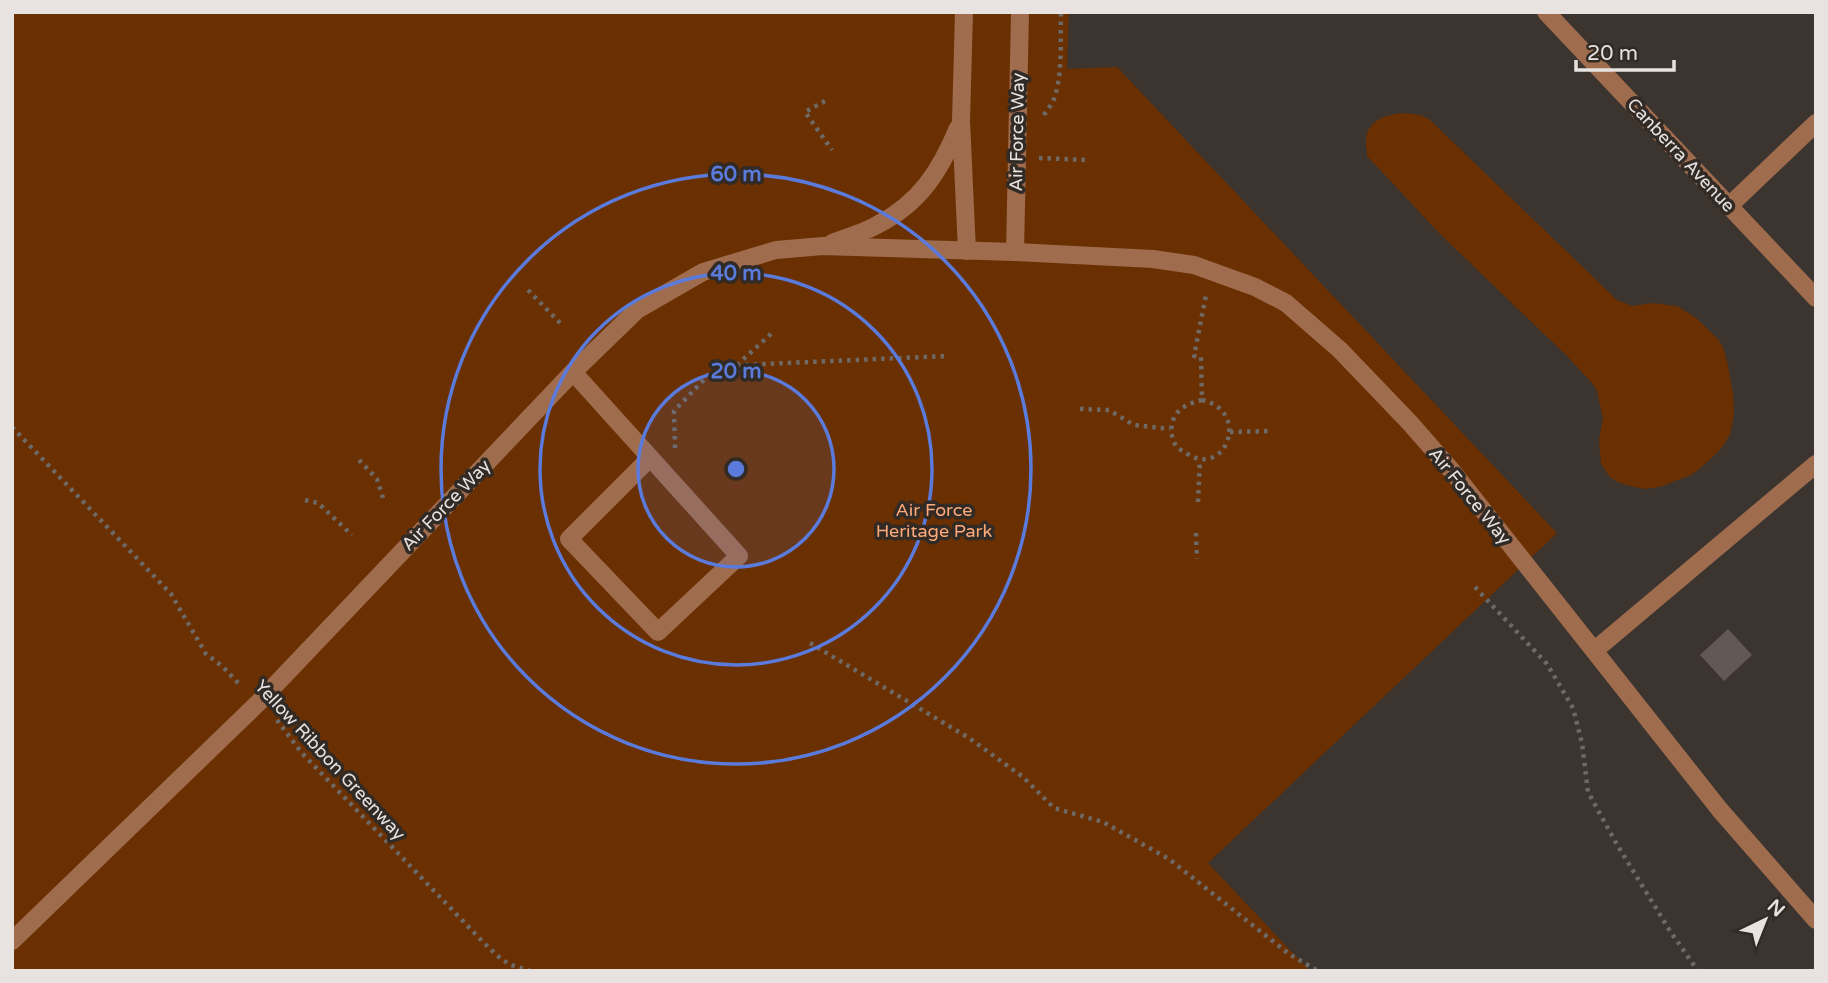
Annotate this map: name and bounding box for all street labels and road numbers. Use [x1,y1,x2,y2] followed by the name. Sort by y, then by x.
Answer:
[1005,72,1029,192] street label: Air Force Way
[1622,93,1740,217] street label: Canberra Avenue
[1424,443,1516,549] street label: Air Force Way
[397,454,495,555] street label: Air Force Way
[250,675,410,845] street label: Yellow Ribbon Greenway

